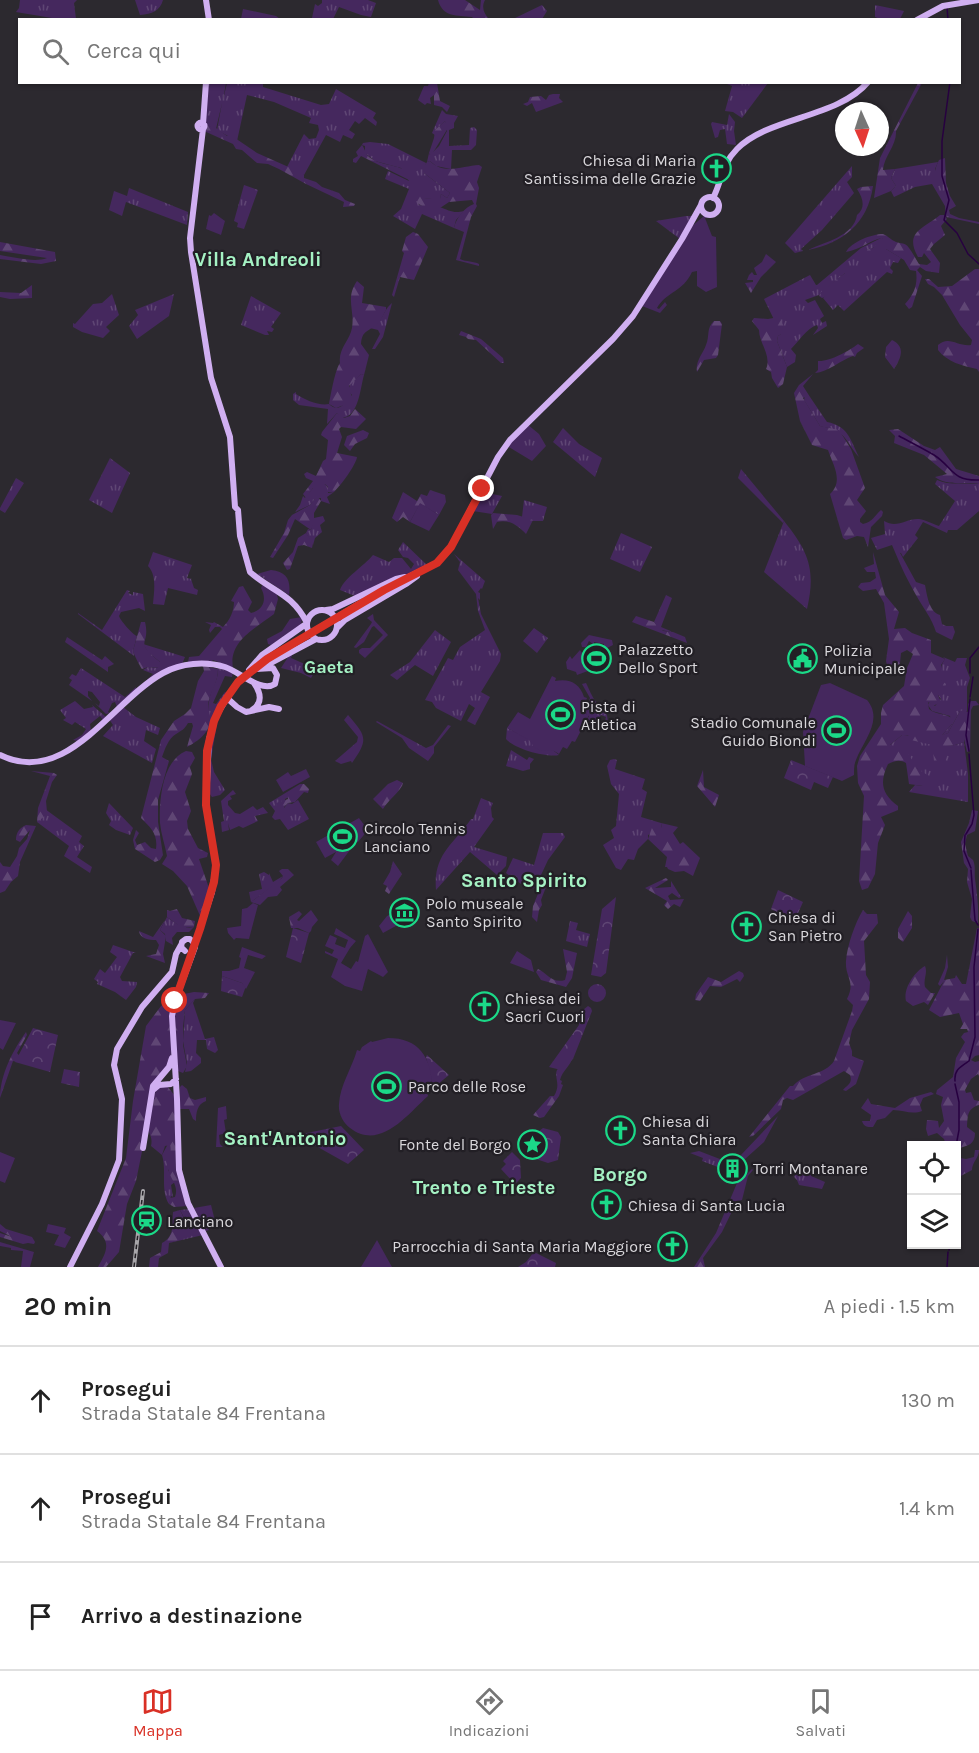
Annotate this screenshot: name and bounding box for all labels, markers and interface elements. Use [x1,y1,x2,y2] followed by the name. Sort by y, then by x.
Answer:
[18,18,961,84] search box
[39,35,72,68] icon: search
[87,38,181,64] text: Cerca qui
[835,102,889,156] north arrow
[524,151,696,188] place label: Chiesa di Maria Santissima delle Grazie
[701,153,733,185] church icon: Chiesa di Maria Santissima delle Grazie
[194,248,322,271] district label: Villa Andreoli
[468,475,494,501] route end
[618,640,698,677] place label: Palazzetto Dello Sport
[824,641,906,678] place label: Polizia Municipale
[581,642,613,674] sports icon: Palazzetto Dello Sport
[787,643,819,675] public building icon: Polizia Municipale
[304,656,354,678] district label: Gaeta
[581,697,637,734] place label: Pista di Atletica
[544,699,576,731] sports icon: Pista di Atletica
[690,713,816,750] place label: Stadio Comunale Guido Biondi
[821,715,853,747] sports icon: Stadio Comunale Guido Biondi
[364,819,466,856] place label: Circolo Tennis Lanciano
[327,821,359,853] sports icon: Circolo Tennis Lanciano
[461,869,587,892] district label: Santo Spirito
[426,894,523,931] place label: Polo museale Santo Spirito
[389,896,421,928] museum icon: Polo museale Santo Spirito
[768,908,842,945] place label: Chiesa di San Pietro
[731,910,763,942] church icon: Chiesa di San Pietro
[161,987,187,1013] route start
[505,989,585,1026] place label: Chiesa dei Sacri Cuori
[468,991,500,1023] church icon: Chiesa dei Sacri Cuori
[371,1070,403,1102] sports icon: Parco delle Rose
[408,1077,526,1096] place label: Parco delle Rose
[642,1112,736,1149] place label: Chiesa di Santa Chiara
[605,1114,637,1146] church icon: Chiesa di Santa Chiara
[224,1127,346,1150] district label: Sant'Antonio
[516,1128,548,1160] place icon: Fonte del Borgo
[399,1135,511,1154] place label: Fonte del Borgo
[907,1141,961,1249] map controls
[907,1141,961,1195] button: locate
[716,1152,748,1184] building icon: Torri Montanare
[753,1159,868,1178] place label: Torri Montanare
[593,1163,647,1186] district label: Borgo
[413,1176,555,1199] district label: Trento e Trieste
[591,1189,623,1221] church icon: Chiesa di Santa Lucia
[907,1195,961,1249] button: layers
[628,1196,785,1215] place label: Chiesa di Santa Lucia
[130,1205,162,1237] station icon: Lanciano
[167,1212,233,1231] place label: Lanciano
[657,1230,689,1262] church icon: Parrocchia di Santa Maria Maggiore
[392,1237,652,1256] place label: Parrocchia di Santa Maria Maggiore
[24,1291,112,1322] text: 20 min
[824,1295,955,1318] text: A piedi · 1.5 km
[81,1376,172,1402] text: Prosegui
[24,1384,57,1417] icon: ahead
[901,1389,955,1412] text: 130 m
[81,1402,326,1425] text: Strada Statale 84 Frentana
[81,1484,172,1510] text: Prosegui
[24,1492,57,1525] icon: ahead
[899,1497,955,1520] text: 1.4 km
[81,1510,326,1533] text: Strada Statale 84 Frentana
[24,1600,57,1633] icon: arrive
[81,1603,302,1629] text: Arrivo a destinazione
[133,1685,183,1740] tab: Mappa
[449,1685,530,1740] tab: Indicazioni
[795,1685,846,1740] tab: Salvati

